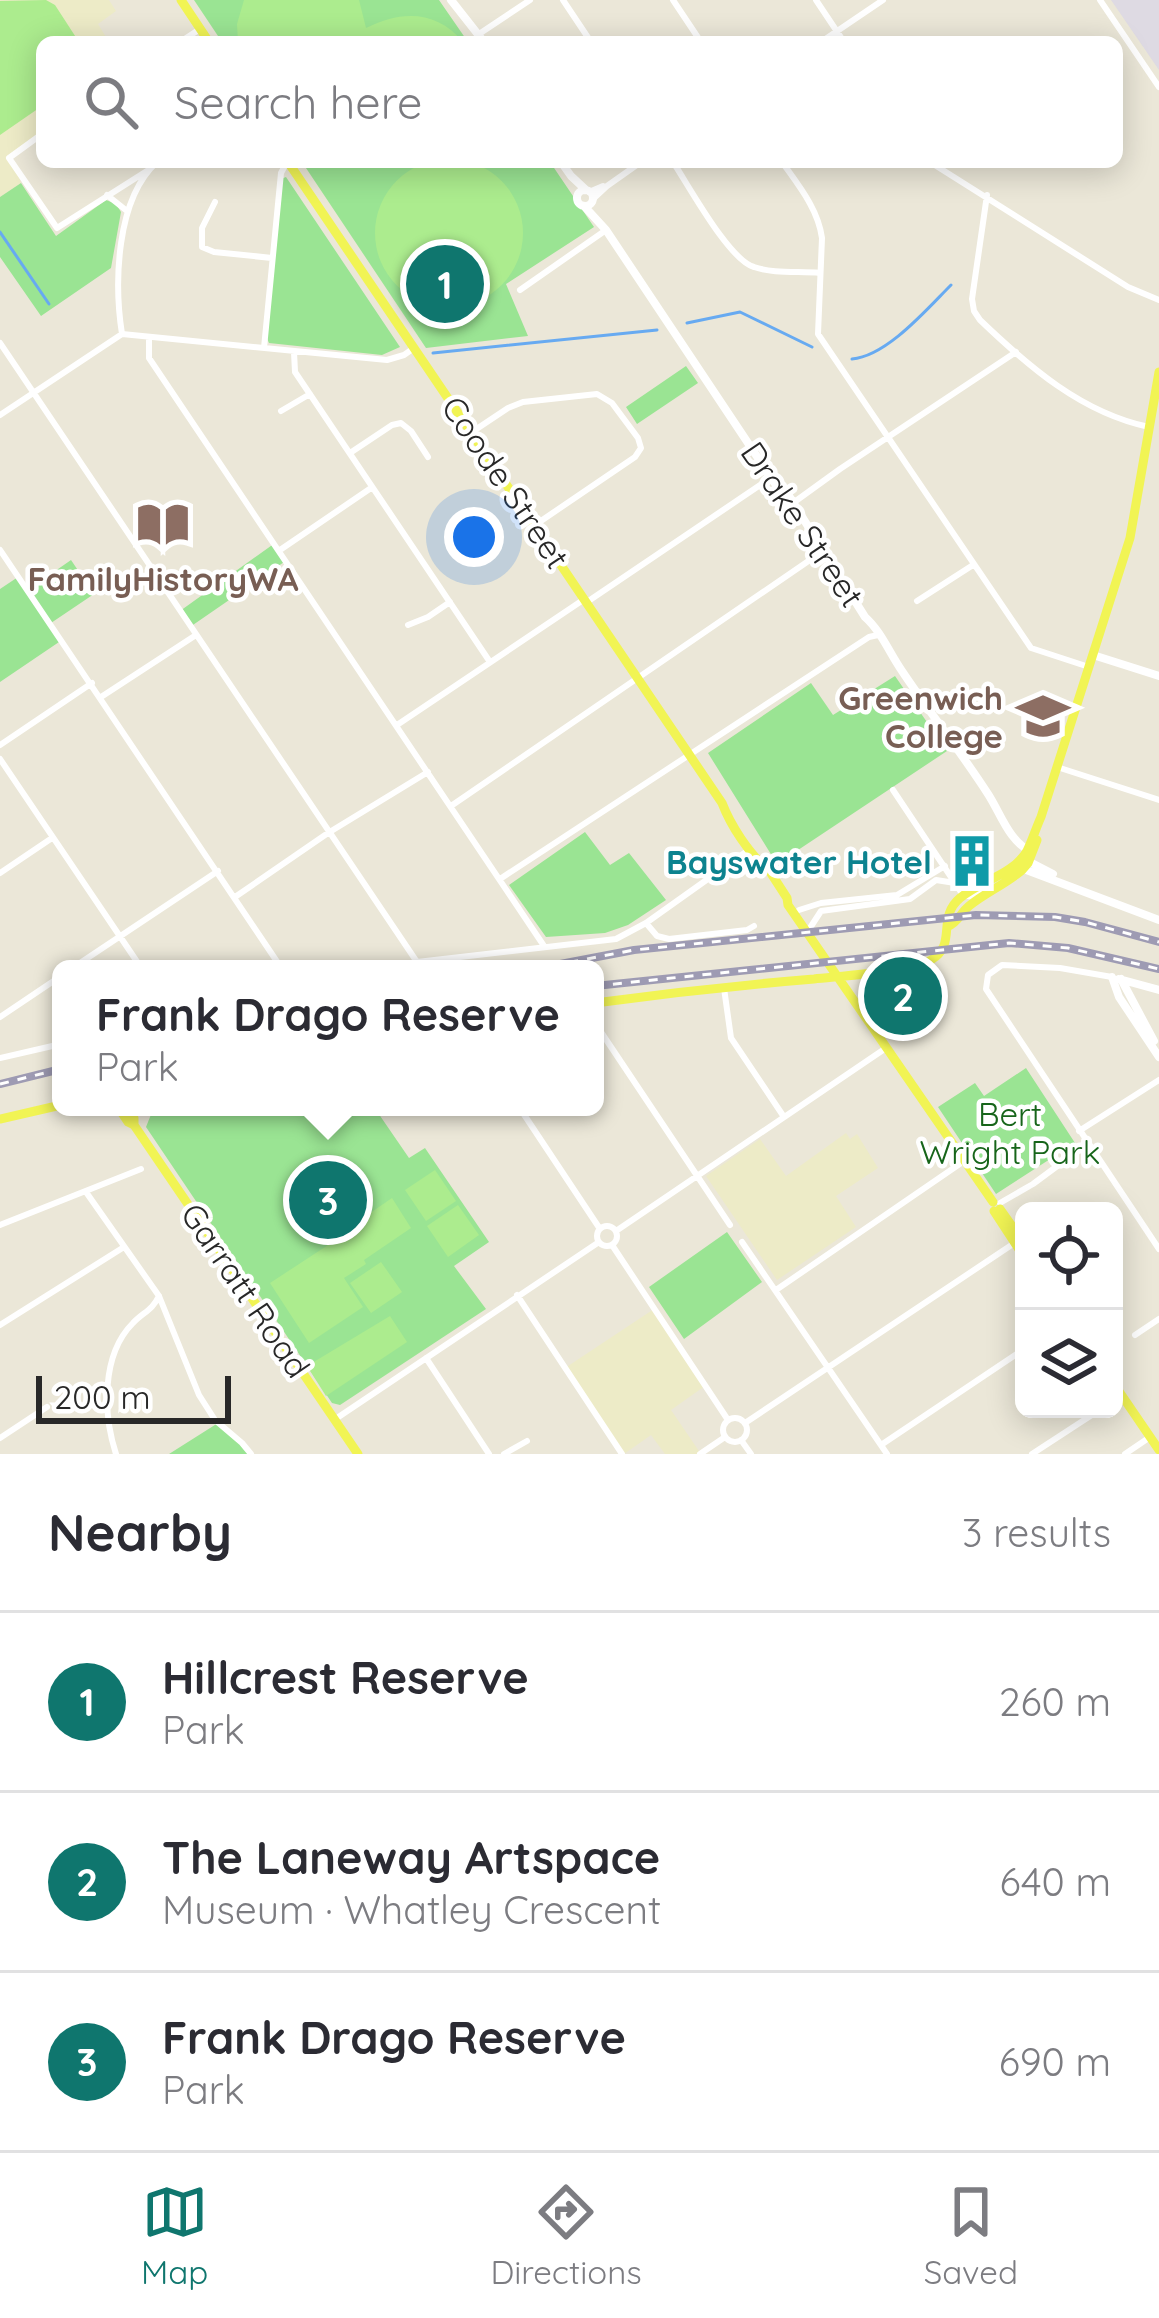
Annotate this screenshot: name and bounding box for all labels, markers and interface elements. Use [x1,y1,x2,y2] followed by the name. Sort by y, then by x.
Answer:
[36,36,1123,168] search box
[78,69,144,135] icon: search
[174,74,422,130] text: Search here
[406,239,484,329] pin: 1
[433,388,579,576] street label: Coode Street
[733,433,873,615] street label: Drake Street
[134,495,192,553] library icon: FamilyHistoryWA
[444,507,504,567] your location
[27,558,299,599] place label: FamilyHistoryWA
[838,677,1003,756] place label: Greenwich College
[1014,687,1072,745] school or university icon: Greenwich College
[943,832,1001,890] building icon: Bayswater Hotel
[666,841,932,882] place label: Bayswater Hotel
[864,951,942,1041] pin: 2
[52,960,604,1116] popup
[96,986,560,1042] text: Frank Drago Reserve
[96,1042,179,1091] text: Park
[920,1093,1100,1172] park label: Bert Wright Park
[289,1155,367,1245] pin: 3
[173,1195,319,1385] street label: Garratt Road
[1015,1202,1123,1418] map controls
[1015,1202,1123,1310] button: locate
[1015,1310,1123,1418] button: layers
[36,1370,231,1423] scale bar
[54,1376,151,1417] text: 200 m
[48,1500,232,1564] text: Nearby
[962,1508,1111,1557] text: 3 results
[162,1649,529,1705] text: Hillcrest Reserve
[79,1677,95,1726] text: 1
[999,1677,1111,1726] text: 260 m
[162,1705,245,1754] text: Park
[162,1829,660,1885] text: The Laneway Artspace
[76,1857,98,1906] text: 2
[999,1857,1111,1906] text: 640 m
[162,1885,661,1934] text: Museum · Whatley Crescent
[162,2009,626,2065] text: Frank Drago Reserve
[77,2037,97,2086] text: 3
[999,2037,1111,2086] text: 690 m
[162,2065,245,2114] text: Park
[141,2179,208,2292] tab: Map
[490,2179,642,2292] tab: Directions
[924,2179,1018,2292] tab: Saved

